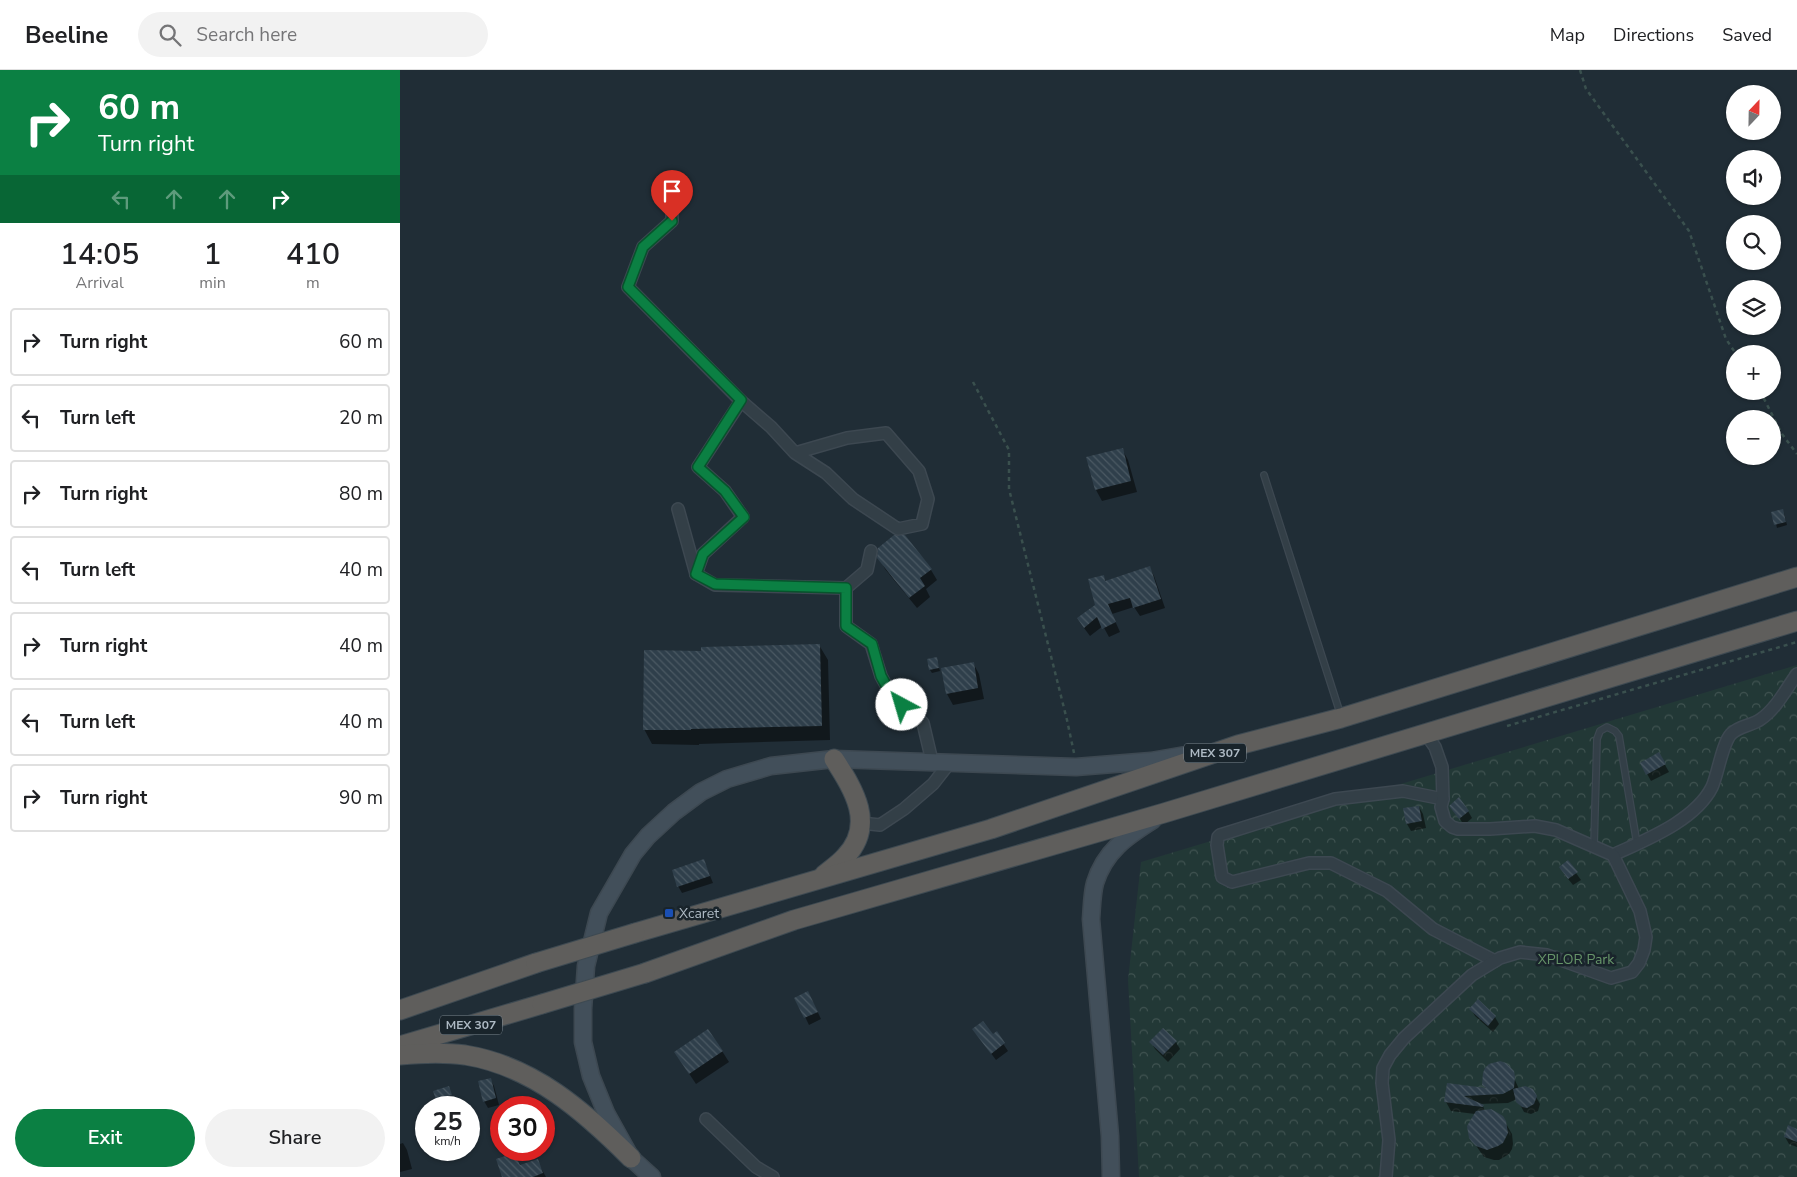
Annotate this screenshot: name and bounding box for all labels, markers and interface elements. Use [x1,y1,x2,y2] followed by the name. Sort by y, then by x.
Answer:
[138,12,488,57] search box
[25,19,108,51] text: Beeline
[156,21,184,49] icon: search
[196,22,297,48] text: Search here
[1550,23,1585,47] text: Map
[1613,23,1694,47] text: Directions
[1722,23,1772,47] text: Saved
[98,84,180,131] text: 60 m
[1726,85,1781,140] north arrow
[1726,85,1781,465] map controls
[15,90,80,155] icon: right
[98,129,194,159] text: Turn right
[1726,150,1781,205] button: sound
[651,170,693,221] pin
[658,177,686,205] icon: arrive
[107,185,135,213] icon: left
[160,185,188,213] icon: ahead
[213,185,241,213] icon: ahead
[266,185,294,213] icon: right
[1726,215,1781,270] button: search
[60,234,139,275] text: 14:05
[204,234,222,275] text: 1
[286,234,340,275] text: 410
[76,272,124,294] text: Arrival
[199,272,226,294] text: min
[306,272,320,294] text: m
[1726,280,1781,335] button: layers
[17,328,45,356] icon: right
[60,329,147,355] text: Turn right
[339,329,383,355] text: 60 m
[1726,345,1781,400] button: +
[17,404,45,432] icon: left
[60,405,135,431] text: Turn left
[339,405,383,431] text: 20 m
[1726,410,1781,465] button: −
[17,480,45,508] icon: right
[60,481,147,507] text: Turn right
[339,481,383,507] text: 80 m
[17,556,45,584] icon: left
[60,557,135,583] text: Turn left
[339,557,383,583] text: 40 m
[17,632,45,660] icon: right
[60,633,147,659] text: Turn right
[339,633,383,659] text: 40 m
[875,678,927,730] position arrow
[17,708,45,736] icon: left
[60,709,135,735] text: Turn left
[339,709,383,735] text: 40 m
[1184,744,1246,762] road number: MEX 307
[17,784,45,812] icon: right
[60,785,147,811] text: Turn right
[339,785,383,811] text: 90 m
[679,904,719,923] place label: Xcaret
[663,907,675,919] marker: Xcaret
[1538,950,1615,969] park label: XPLOR Park
[440,1016,502,1034] road number: MEX 307
[490,1096,555,1161] speed limit sign: 30
[432,1105,463,1139] text: 25
[15,1109,195,1167] button: Exit
[205,1109,385,1167] button: Share
[434,1133,461,1149] text: km/h

